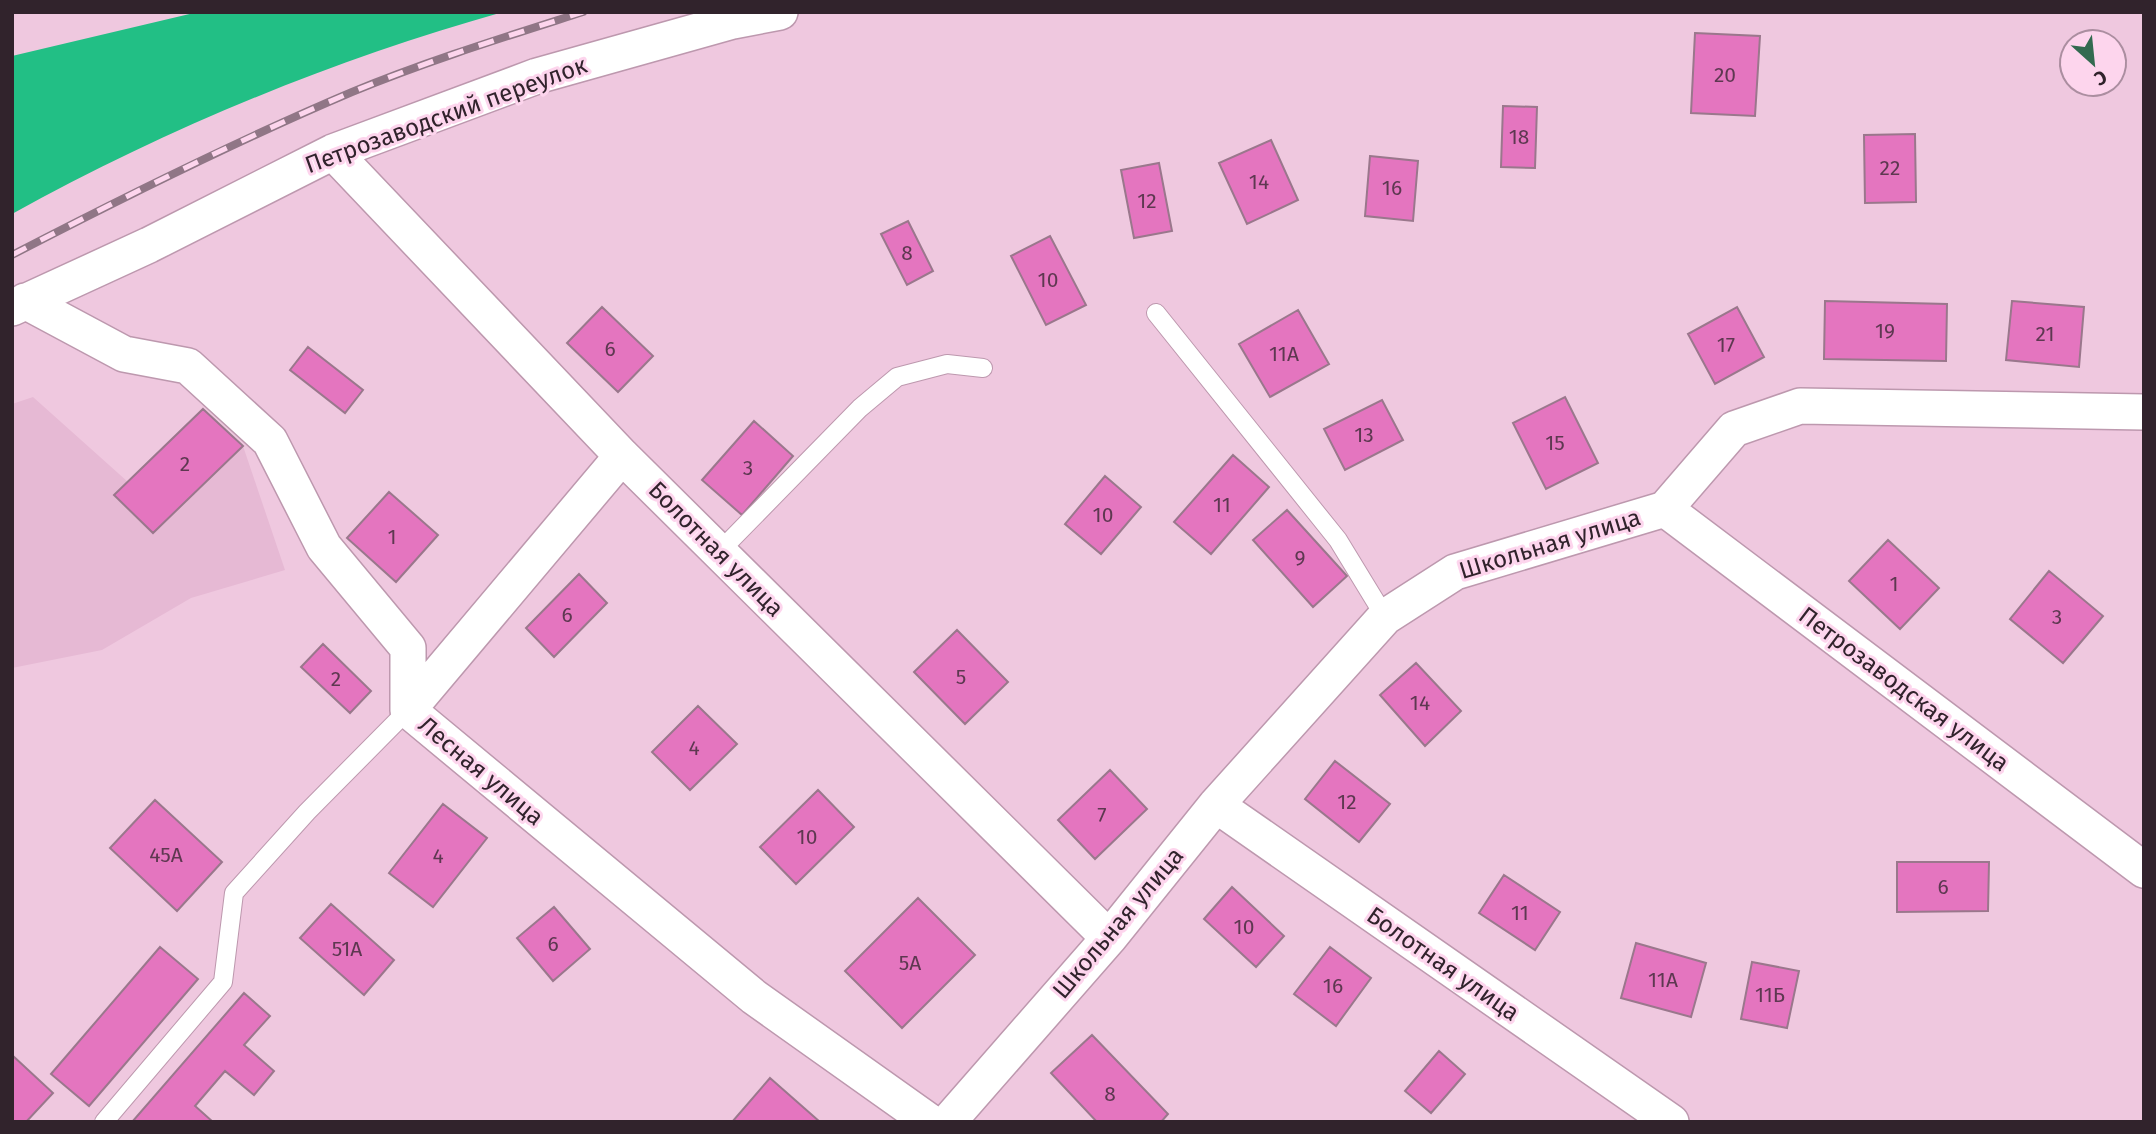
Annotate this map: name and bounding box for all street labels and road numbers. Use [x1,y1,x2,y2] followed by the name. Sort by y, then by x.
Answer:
[301,51,591,179] street label: Петрозаводский переулок
[643,476,789,622] street label: Болотная улица
[1456,503,1644,585] street label: Школьная улица
[1793,601,2015,777] street label: Петрозаводская улица
[413,711,549,831] street label: Лесная улица
[1047,842,1189,1004] street label: Школьная улица
[1361,901,1525,1027] street label: Болотная улица

